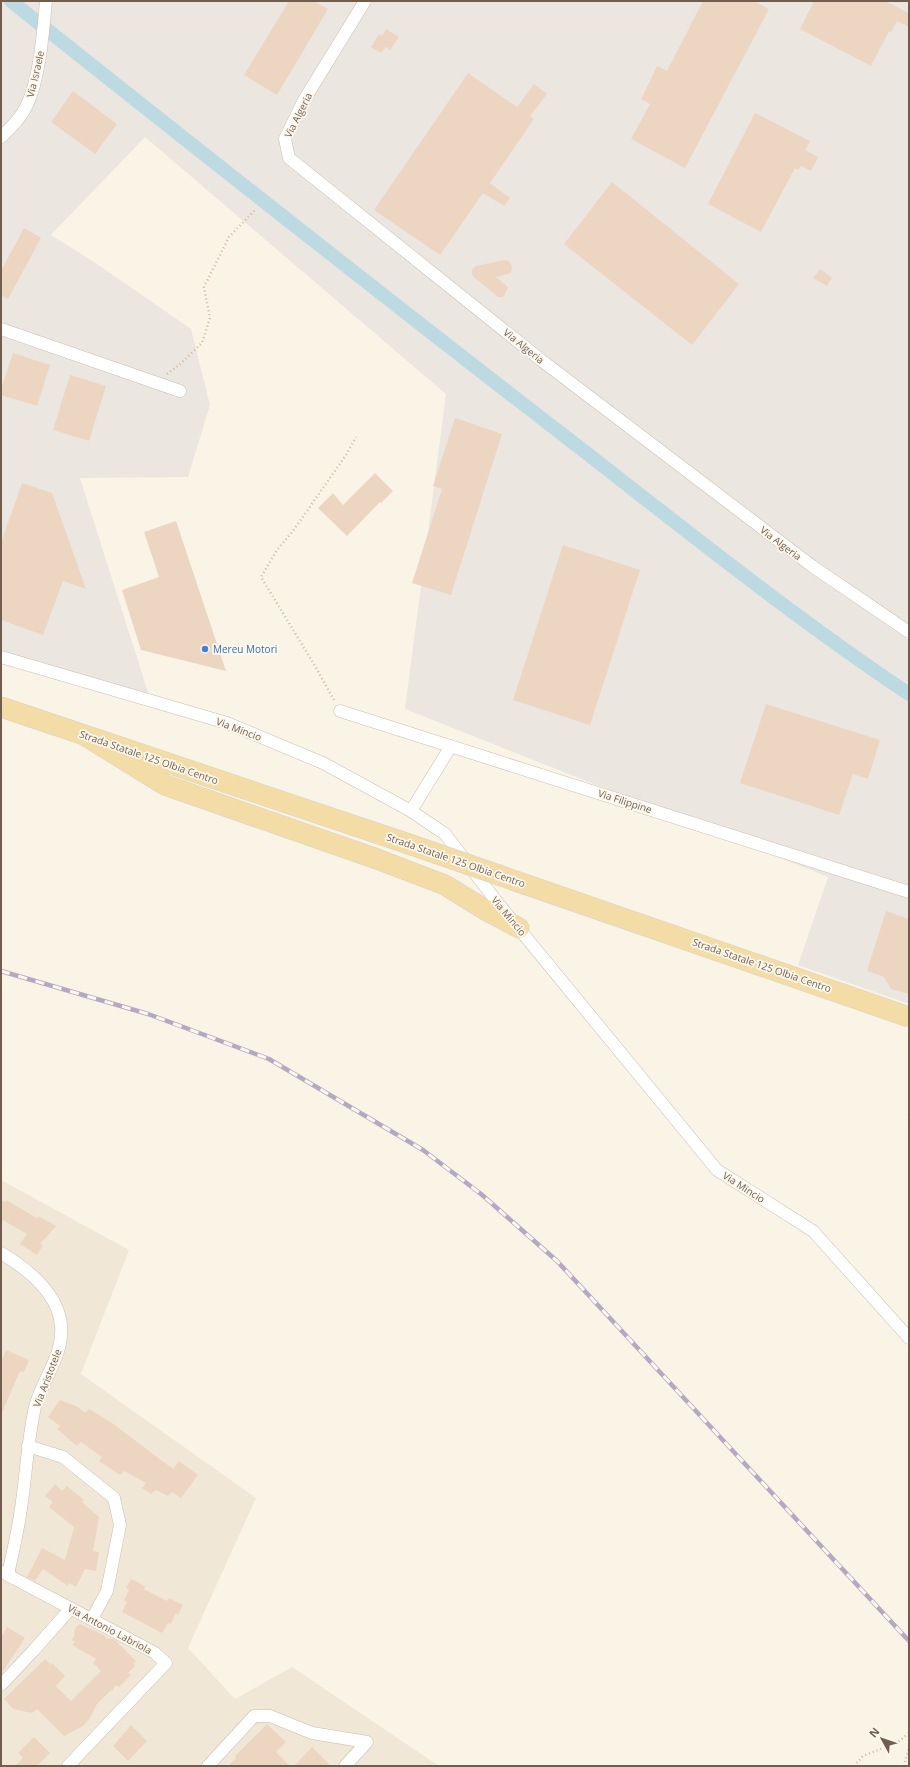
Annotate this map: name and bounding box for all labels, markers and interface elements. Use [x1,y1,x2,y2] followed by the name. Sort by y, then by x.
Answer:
[23,49,47,99] street label: Via Israele
[281,90,315,140] street label: Via Algeria
[501,325,547,367] street label: Via Algeria
[757,523,805,563] street label: Via Algeria
[213,642,277,656] place label: Mereu Motori
[200,644,210,654] marker: Mereu Motori
[214,714,264,744] street label: Via Mincio
[78,727,220,787] street label: Strada Statale 125 Olbia Centro
[596,786,654,816] street label: Via Filippine
[385,830,527,890] street label: Strada Statale 125 Olbia Centro
[488,893,530,939] street label: Via Mincio
[691,935,833,995] street label: Strada Statale 125 Olbia Centro
[720,1168,768,1206] street label: Via Mincio
[29,1347,65,1409] street label: Via Aristotele
[65,1601,155,1657] street label: Via Antonio Labriola
[862,1719,902,1759] north arrow
[865,1724,883,1741] text: N

